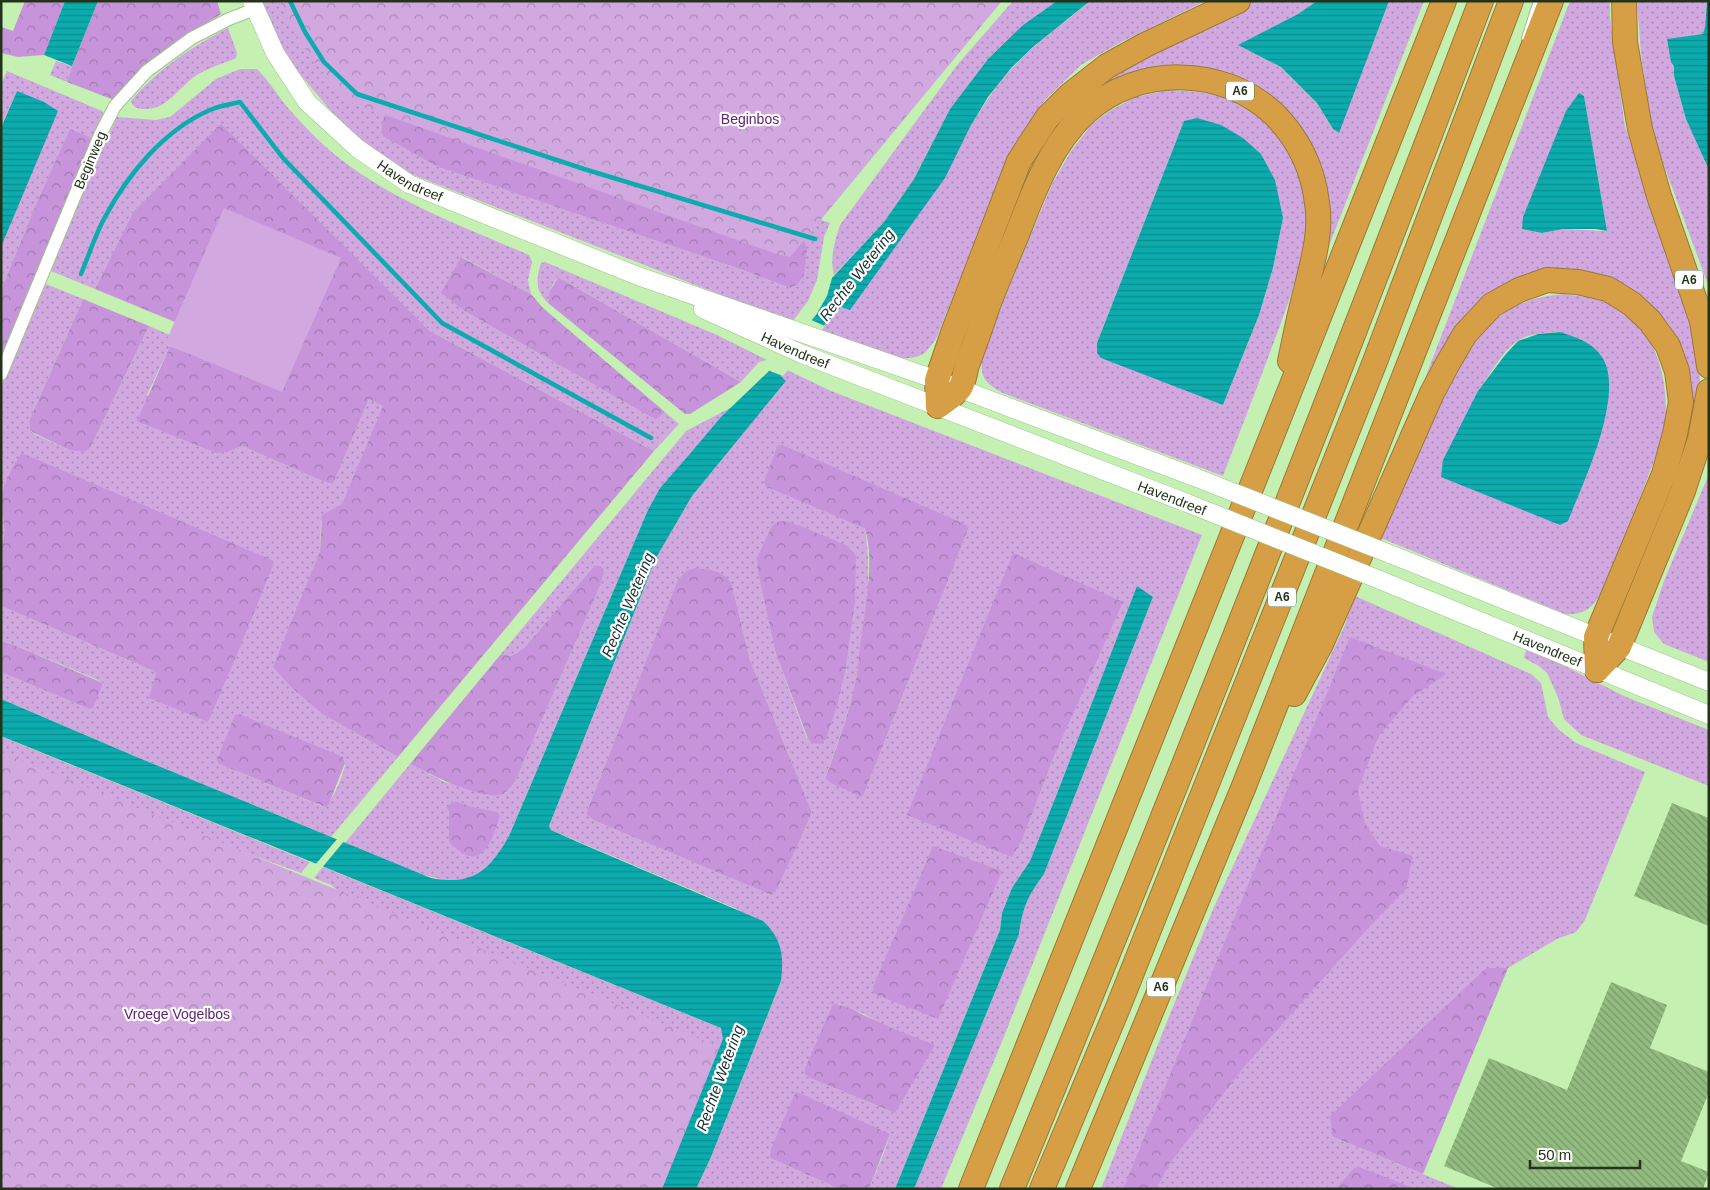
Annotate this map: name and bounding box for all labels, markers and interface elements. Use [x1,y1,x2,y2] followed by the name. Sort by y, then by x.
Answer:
[1226,82,1254,100] road number: A6
[721,111,779,127] park label: Beginbos
[71,129,109,191] street label: Beginweg
[374,156,445,205] street label: Havendreef
[816,225,898,324] water label: Rechte Wetering
[1675,270,1703,290] road number: A6
[759,329,832,372] street label: Havendreef
[1135,478,1209,518] street label: Havendreef
[598,550,657,659] water label: Rechte Wetering
[1268,588,1296,606] road number: A6
[1511,628,1584,670] street label: Havendreef
[1147,978,1175,996] road number: A6
[124,1006,230,1022] park label: Vroege Vogelbos
[692,1022,747,1133] water label: Rechte Wetering
[1530,1138,1640,1170] scale bar
[1538,1146,1571,1163] text: 50 m

